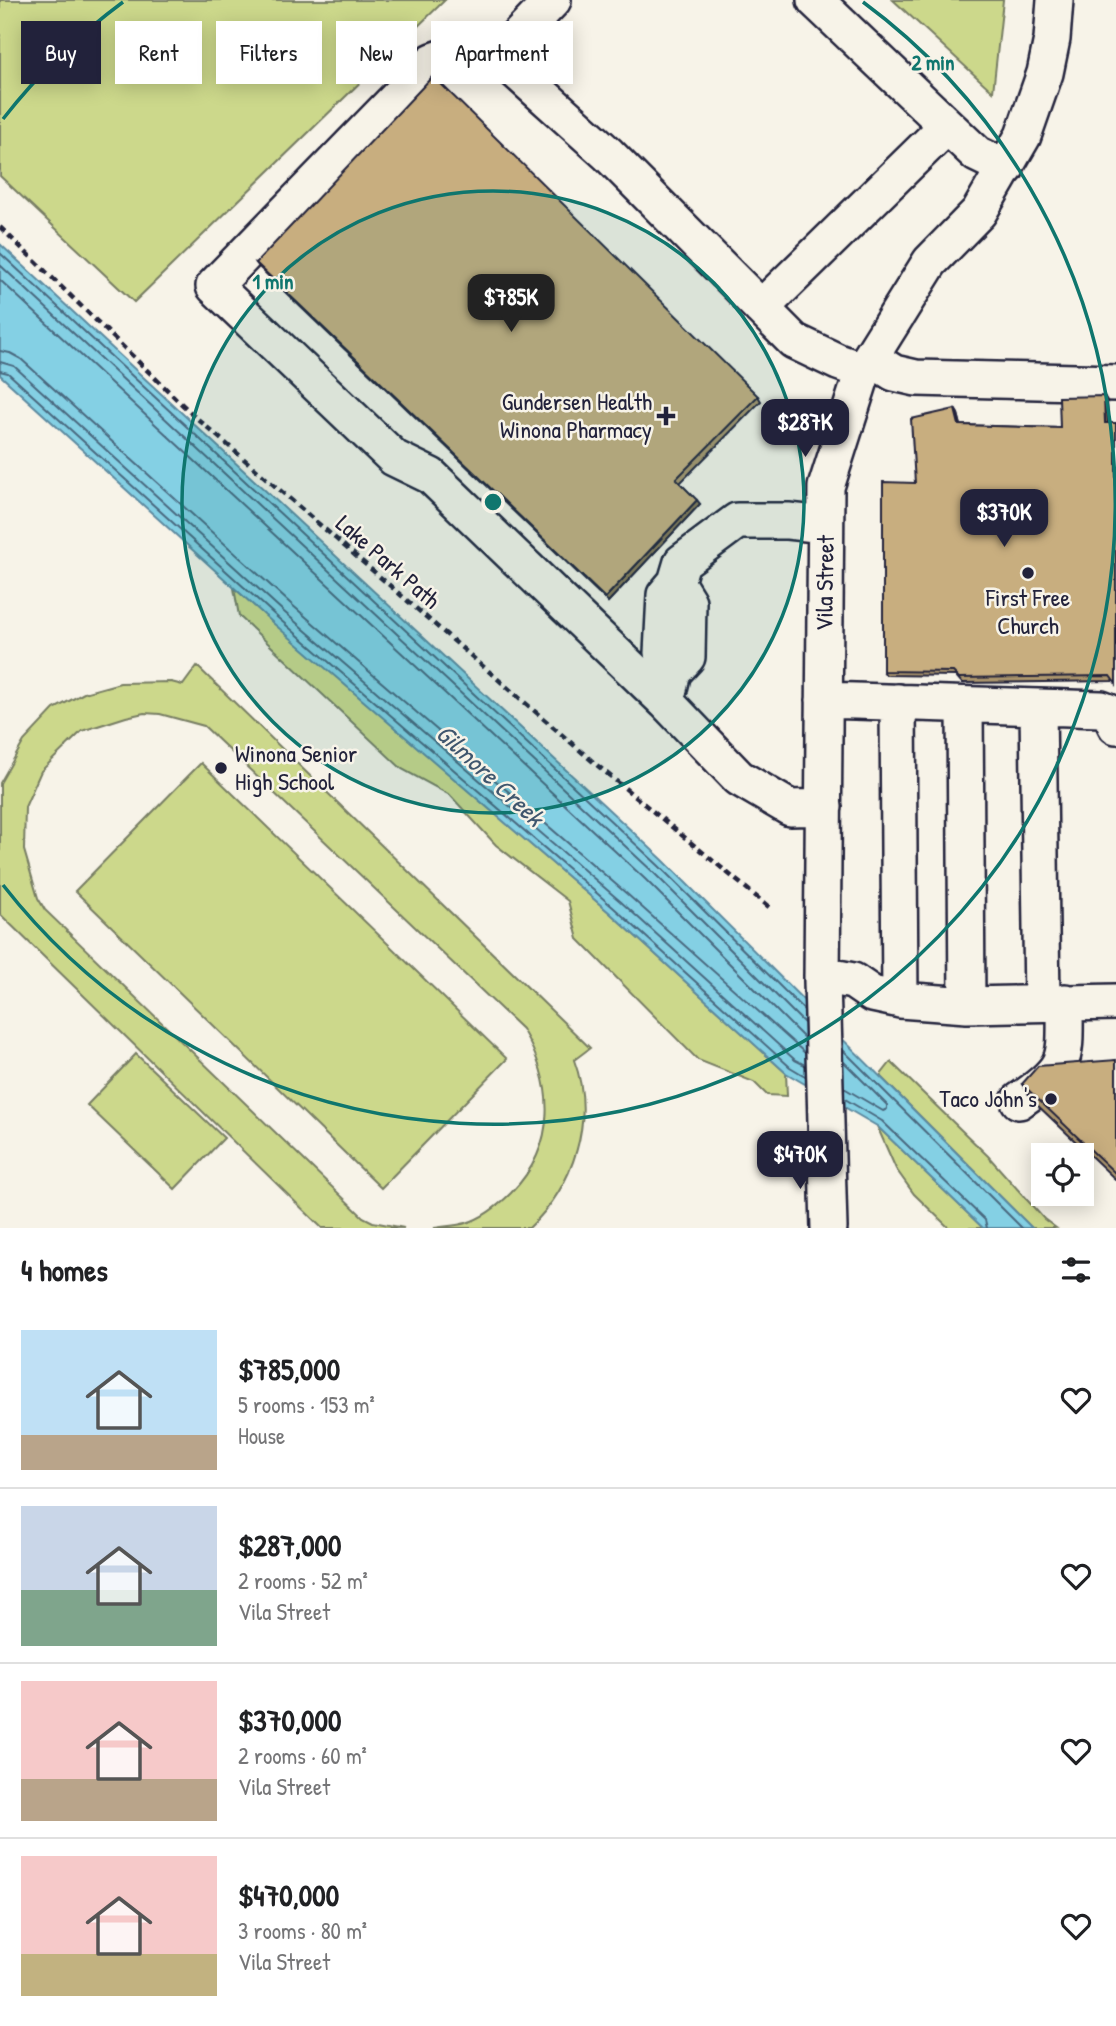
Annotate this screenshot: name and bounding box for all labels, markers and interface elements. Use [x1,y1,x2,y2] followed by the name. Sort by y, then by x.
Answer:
[21,21,101,84] chip: Buy
[115,21,202,84] chip: Rent
[216,21,322,84] chip: Filters
[336,21,417,84] chip: New
[431,21,573,84] chip: Apartment
[911,48,955,77] text: 2 min
[253,267,293,296] text: 1 min
[462,274,560,334] pin: $785K
[484,281,538,312] text: $785K
[500,385,652,445] place label: Gundersen Health Winona Pharmacy
[756,400,854,459] pin: $287K
[777,406,833,437] text: $287K
[658,408,674,424] marker: Gundersen Health Winona Pharmacy
[481,490,505,514] centre of rings
[955,490,1053,549] pin: $370K
[976,496,1032,527] text: $370K
[330,507,448,615] street label: Lake Park Path
[807,534,841,631] street label: Vila Street
[1020,565,1036,581] marker: First Free Church
[985,581,1070,641] place label: First Free Church
[429,716,553,835] water label: Gilmore Creek
[235,737,357,797] place label: Winona Senior High School
[213,760,229,776] marker: Winona Senior High School
[939,1082,1037,1114] place label: Taco John's
[1043,1091,1059,1107] marker: Taco John's
[751,1132,849,1191] pin: $470K
[773,1138,827,1169] text: $470K
[1031,1143,1094,1206] map controls
[1031,1143,1094,1206] button: locate
[21,1250,108,1290] text: 4 homes
[1057,1251,1095,1289] icon: filters
[238,1349,340,1389] text: $785,000
[77,1358,161,1442] icon: home
[1057,1381,1095,1419] icon: heart
[238,1389,375,1420] text: 5 rooms · 153 m²
[238,1420,285,1451] text: House
[238,1525,341,1565] text: $287,000
[77,1534,161,1618] icon: home
[1057,1557,1095,1595] icon: heart
[238,1565,368,1596] text: 2 rooms · 52 m²
[238,1596,330,1627] text: Vila Street
[238,1700,341,1740] text: $370,000
[77,1709,161,1793] icon: home
[1057,1732,1095,1770] icon: heart
[238,1740,367,1771] text: 2 rooms · 60 m²
[238,1771,330,1802] text: Vila Street
[238,1875,339,1915] text: $470,000
[77,1884,161,1968] icon: home
[1057,1907,1095,1945] icon: heart
[238,1915,367,1946] text: 3 rooms · 80 m²
[238,1946,330,1977] text: Vila Street

